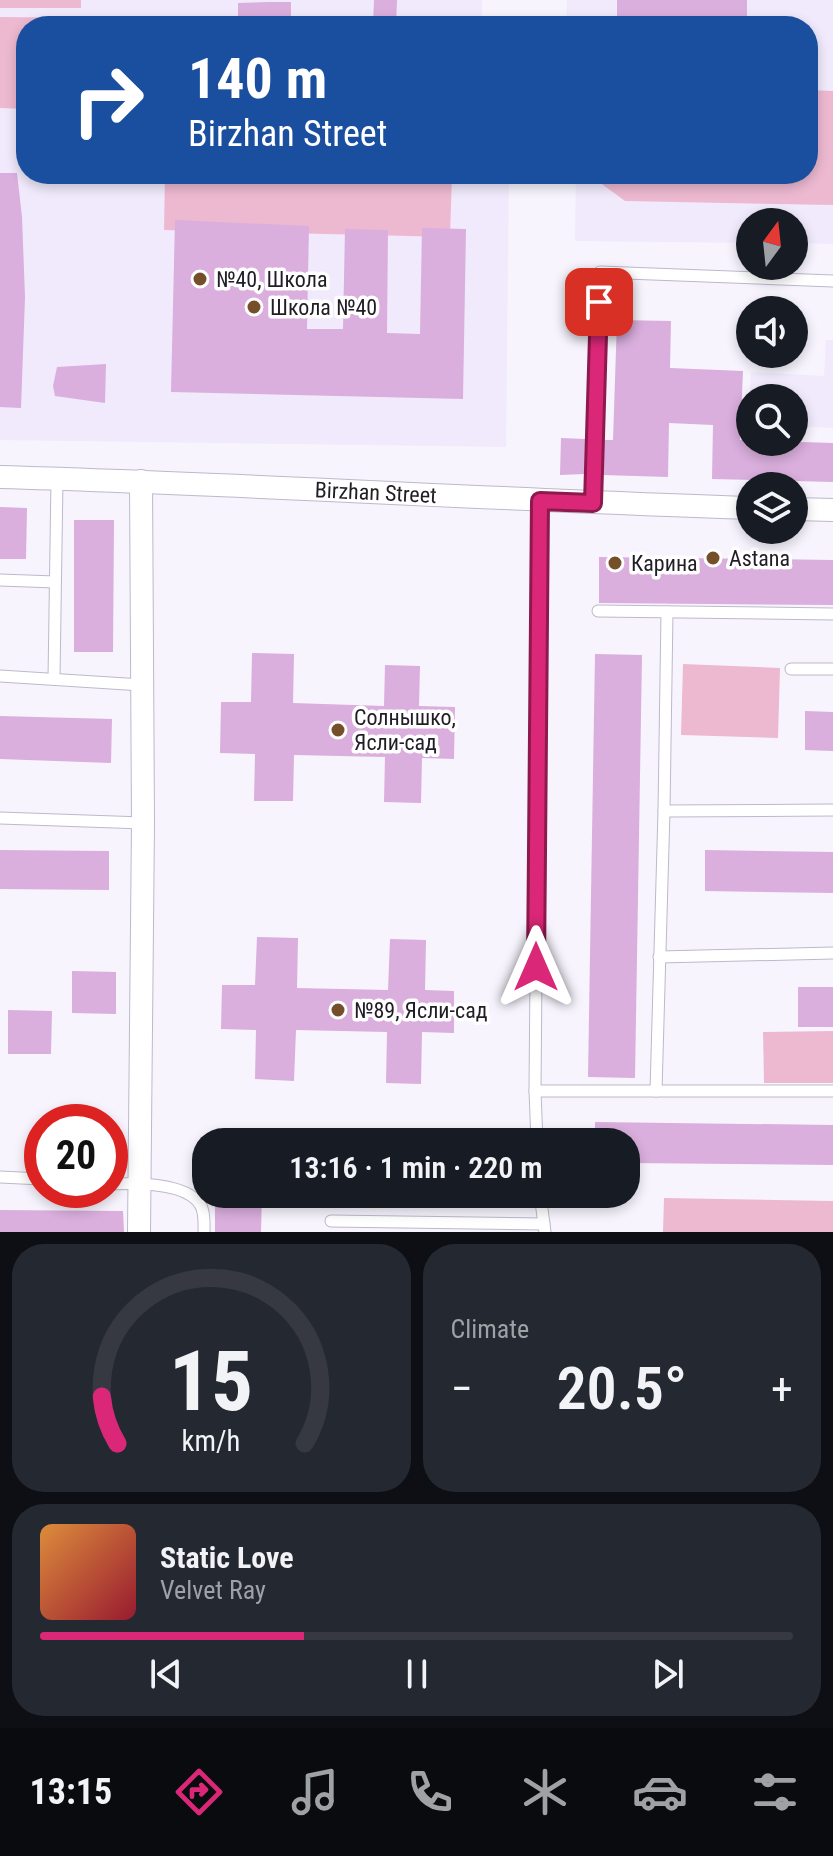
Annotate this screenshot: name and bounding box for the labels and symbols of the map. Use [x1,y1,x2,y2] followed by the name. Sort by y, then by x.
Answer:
[736,208,808,280] north arrow
[216,267,328,292] place label: №40, Школа
[565,268,633,336] pin
[191,270,209,288] marker: №40, Школа
[270,295,377,320] place label: Школа №40
[245,298,263,316] marker: Школа №40
[314,477,437,508] street label: Birzhan Street
[729,546,790,571] place label: Astana
[704,549,722,567] marker: Astana
[631,551,698,576] place label: Карина
[606,554,624,572] marker: Карина
[354,705,456,755] place label: Солнышко, Ясли-сад
[329,721,347,739] marker: Солнышко, Ясли-сад
[494,925,578,1009] position arrow
[354,998,488,1023] place label: №89, Ясли-сад
[329,1001,347,1019] marker: №89, Ясли-сад
[24,1104,128,1208] speed limit sign: 20

